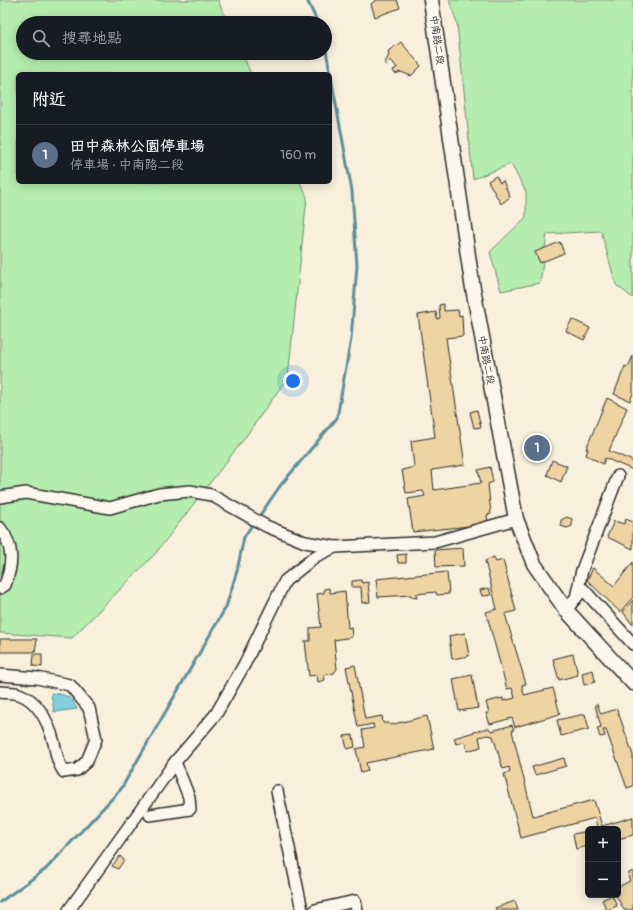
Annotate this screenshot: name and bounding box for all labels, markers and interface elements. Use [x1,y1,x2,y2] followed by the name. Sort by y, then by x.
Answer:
[428,14,446,66] street label: 中南路二段
[16,16,332,60] search box
[30,27,52,49] icon: search
[62,29,122,48] text: 搜尋地點
[32,89,66,110] text: 附近
[70,137,205,156] text: 田中森林公園停車場
[42,147,48,163] text: 1
[280,147,316,163] text: 160 m
[70,157,184,173] text: 停車場 · 中南路二段
[475,334,497,386] street label: 中南路二段
[283,371,303,391] your location
[524,433,550,463] pin: 1
[585,826,621,898] map controls
[585,826,621,862] button: +
[585,862,621,898] button: −

